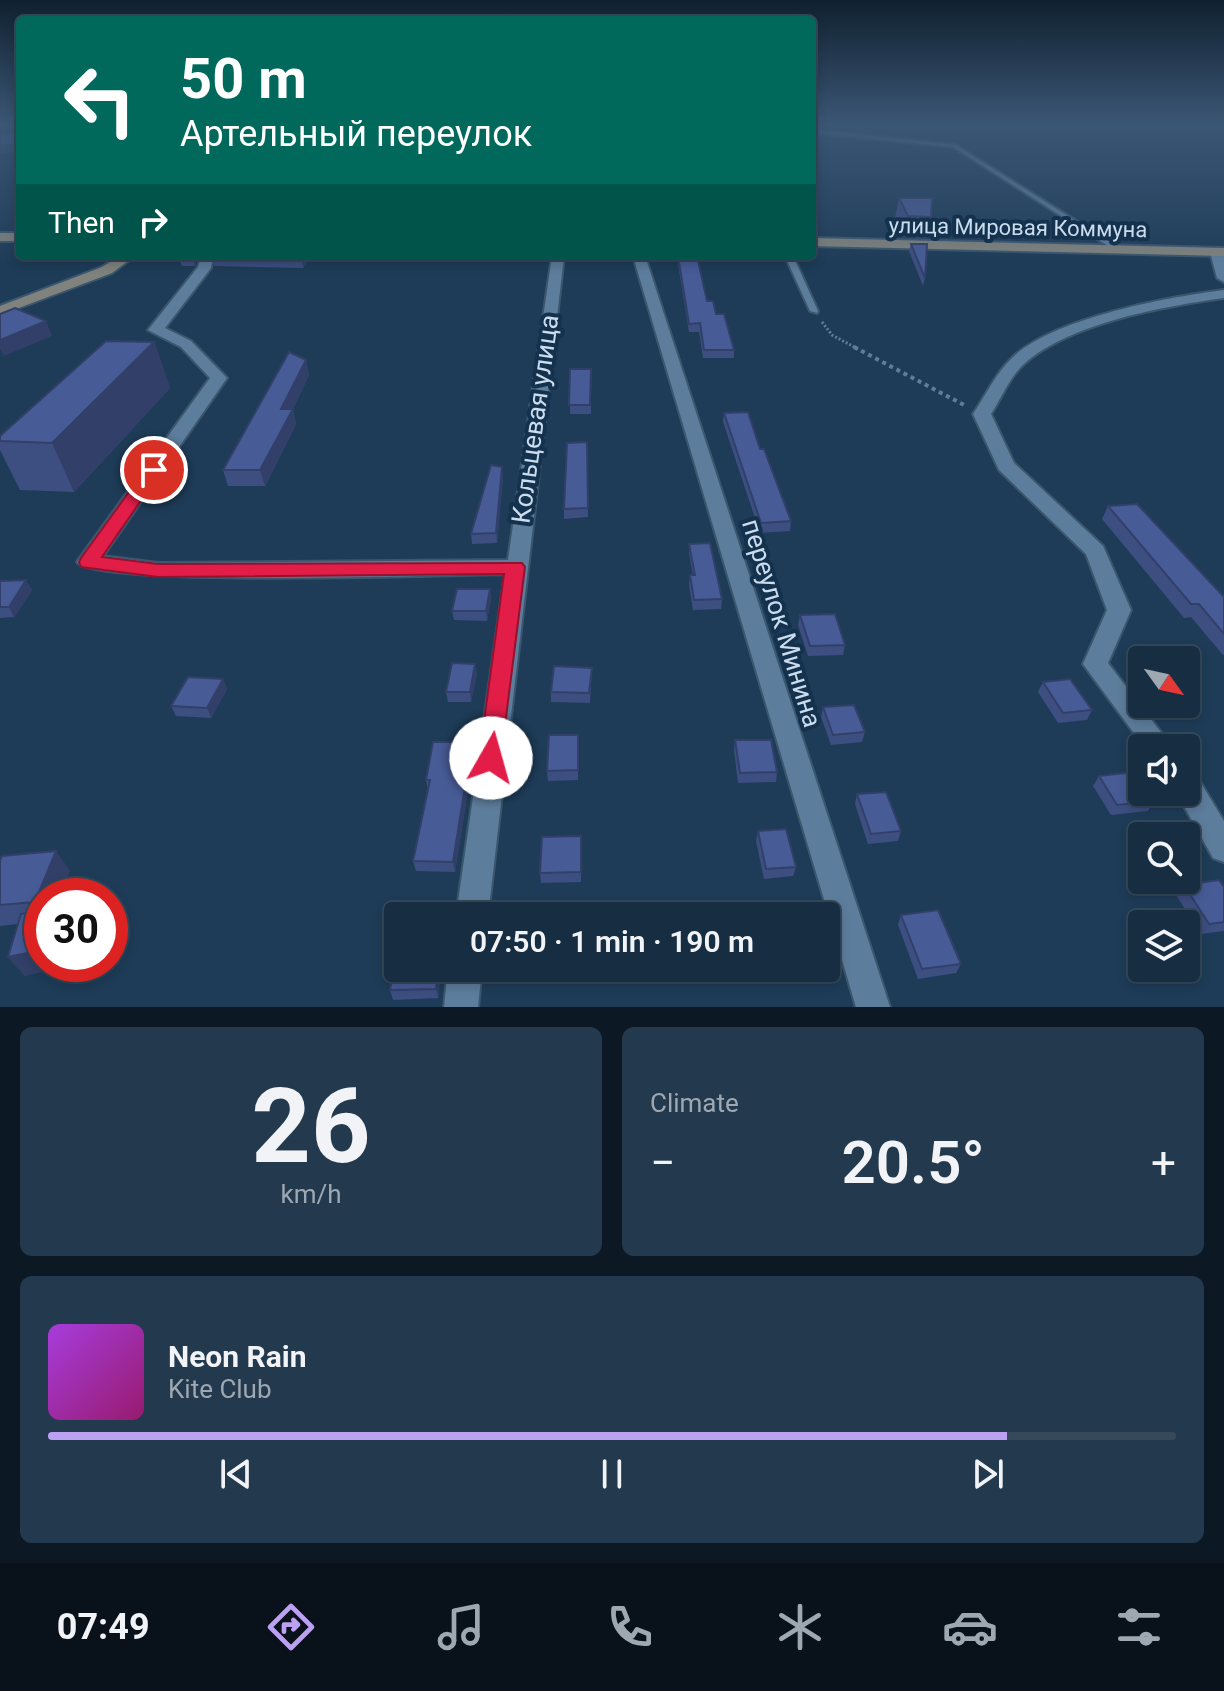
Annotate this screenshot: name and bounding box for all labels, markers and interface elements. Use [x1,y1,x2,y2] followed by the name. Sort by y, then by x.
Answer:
[180,46,307,112] text: 50 m
[48,48,152,152] icon: left
[180,113,532,155] text: Артельный переулок
[131,200,175,244] icon: right
[48,205,115,240] text: Then
[888,213,1148,242] street label: улица Мировая Коммуна
[506,313,564,525] street label: Кольцевая улица
[120,436,188,504] pin
[132,448,176,492] icon: arrive
[736,515,828,731] street label: переулок Минина
[1128,646,1200,718] north arrow
[1128,646,1200,982] map controls
[449,716,533,800] position arrow
[1128,734,1200,806] button: sound
[1128,822,1200,894] button: search
[24,878,128,982] speed limit sign: 30
[1128,910,1200,982] button: layers
[470,924,754,959] text: 07:50 · 1 min · 190 m
[251,1066,371,1187] text: 26
[650,1088,739,1118] text: Climate
[842,1127,985,1198] text: 20.5°
[650,1137,675,1189] text: −
[1151,1137,1176,1189] text: +
[280,1179,342,1209] text: km/h
[168,1339,307,1374] text: Neon Rain
[168,1374,272,1404] text: Kite Club
[214,1452,258,1496] icon: previous
[590,1452,634,1496] icon: pause
[966,1452,1010,1496] icon: next
[263,1599,319,1655] icon: directions
[433,1599,489,1655] icon: music
[602,1599,658,1655] icon: phone
[772,1599,828,1655] icon: climate
[942,1599,998,1655] icon: car
[1111,1599,1167,1655] icon: filters
[57,1606,150,1648] text: 07:49

